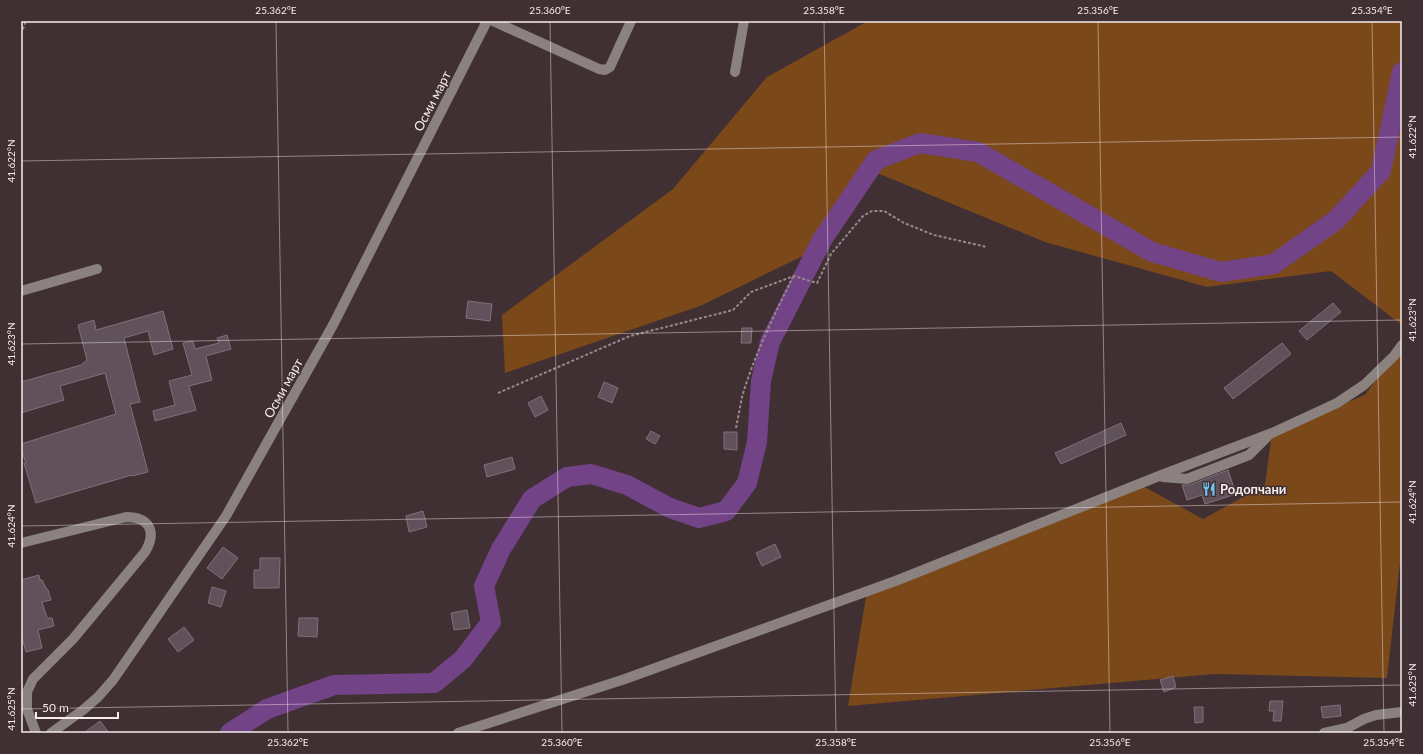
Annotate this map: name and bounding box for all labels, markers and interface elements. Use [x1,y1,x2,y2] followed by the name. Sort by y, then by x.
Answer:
[255,4,297,16] text: 25.362°E
[529,4,571,16] text: 25.360°E
[803,4,845,16] text: 25.358°E
[1077,4,1119,16] text: 25.356°E
[1351,4,1393,16] text: 25.354°E
[410,68,454,134] street label: Осми март
[1406,115,1418,159] text: 41.622°N
[5,139,17,183] text: 41.622°N
[1406,298,1418,342] text: 41.623°N
[5,322,17,366] text: 41.623°N
[260,355,306,421] street label: Осми март
[1406,480,1418,524] text: 41.624°N
[1201,481,1217,497] restaurant icon: Родопчани
[1220,481,1286,497] place label: Родопчани
[5,504,17,548] text: 41.624°N
[1406,663,1418,707] text: 41.625°N
[5,687,17,731] text: 41.625°N
[36,694,118,720] scale bar
[42,700,69,715] text: 50 m
[267,736,309,748] text: 25.362°E
[541,736,583,748] text: 25.360°E
[815,736,857,748] text: 25.358°E
[1089,736,1131,748] text: 25.356°E
[1363,736,1405,748] text: 25.354°E

